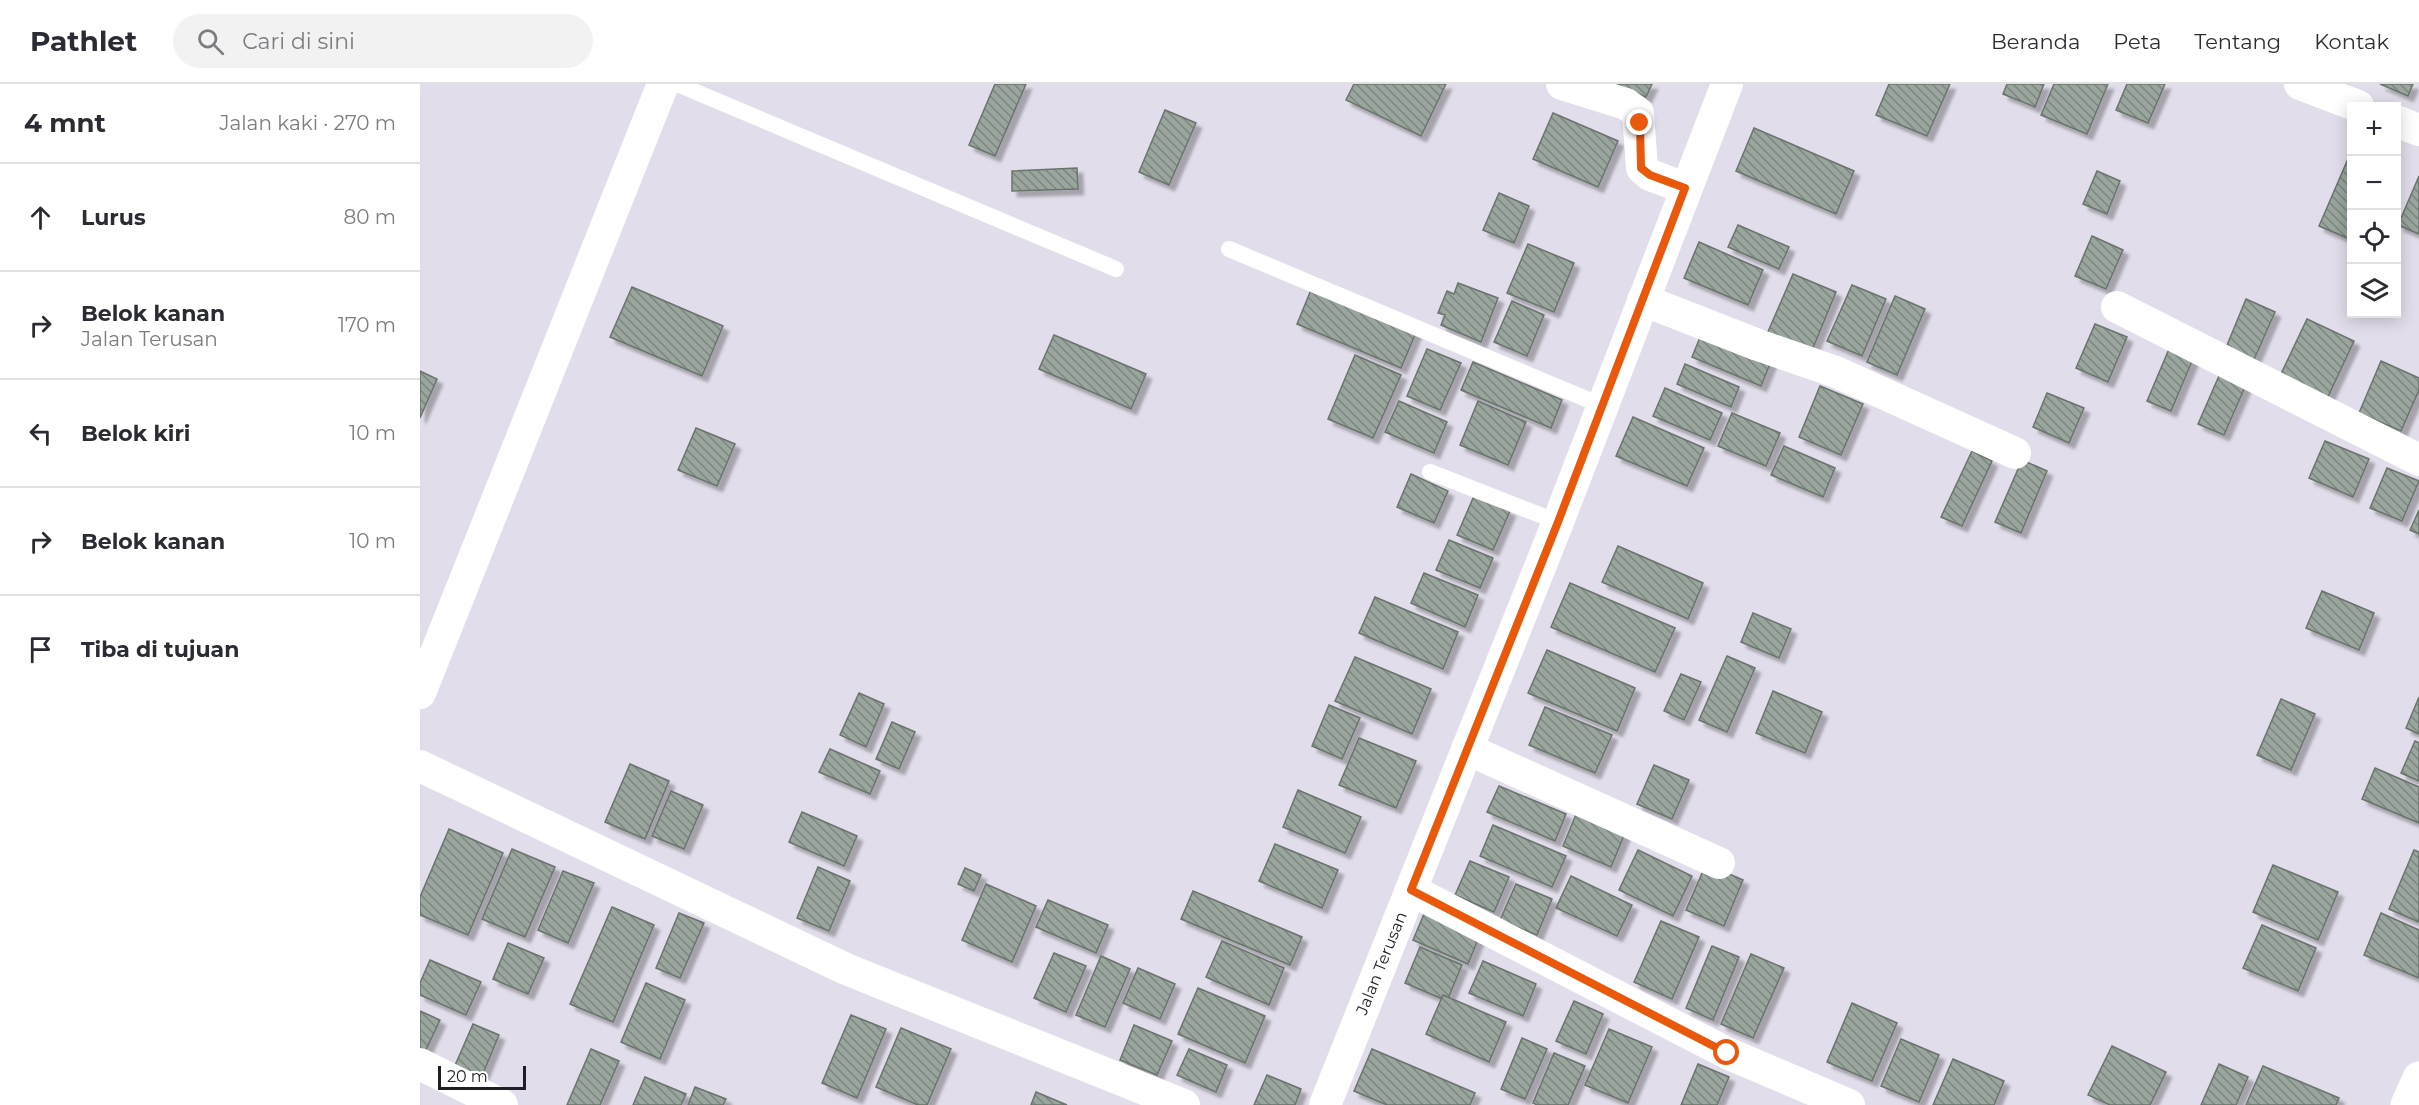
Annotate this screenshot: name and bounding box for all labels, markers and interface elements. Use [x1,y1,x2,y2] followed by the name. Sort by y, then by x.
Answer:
[173,14,593,68] search box
[30,24,137,58] text: Pathlet
[194,25,227,58] icon: search
[242,28,355,55] text: Cari di sini
[1991,29,2080,54] text: Beranda
[2113,29,2161,54] text: Peta
[2194,29,2281,54] text: Tentang
[2314,29,2389,54] text: Kontak
[2347,102,2401,318] map controls
[2347,102,2401,156] button: +
[24,107,106,139] text: 4 mnt
[1626,109,1652,135] route end
[219,111,396,135] text: Jalan kaki · 270 m
[2347,156,2401,210] button: −
[24,201,57,234] icon: ahead
[81,204,146,231] text: Lurus
[344,205,396,229] text: 80 m
[2347,210,2401,264] button: locate
[2347,264,2401,318] button: layers
[81,300,225,327] text: Belok kanan
[24,309,57,342] icon: right
[338,313,396,337] text: 170 m
[81,327,218,351] text: Jalan Terusan
[24,417,57,450] icon: left
[81,420,190,447] text: Belok kiri
[349,421,396,445] text: 10 m
[24,525,57,558] icon: right
[81,528,225,555] text: Belok kanan
[349,529,396,553] text: 10 m
[24,633,57,666] icon: arrive
[81,636,239,663] text: Tiba di tujuan
[1352,909,1411,1018] street label: Jalan Terusan
[1713,1039,1739,1065] route start
[438,1063,526,1090] scale bar
[447,1067,488,1086] text: 20 m

